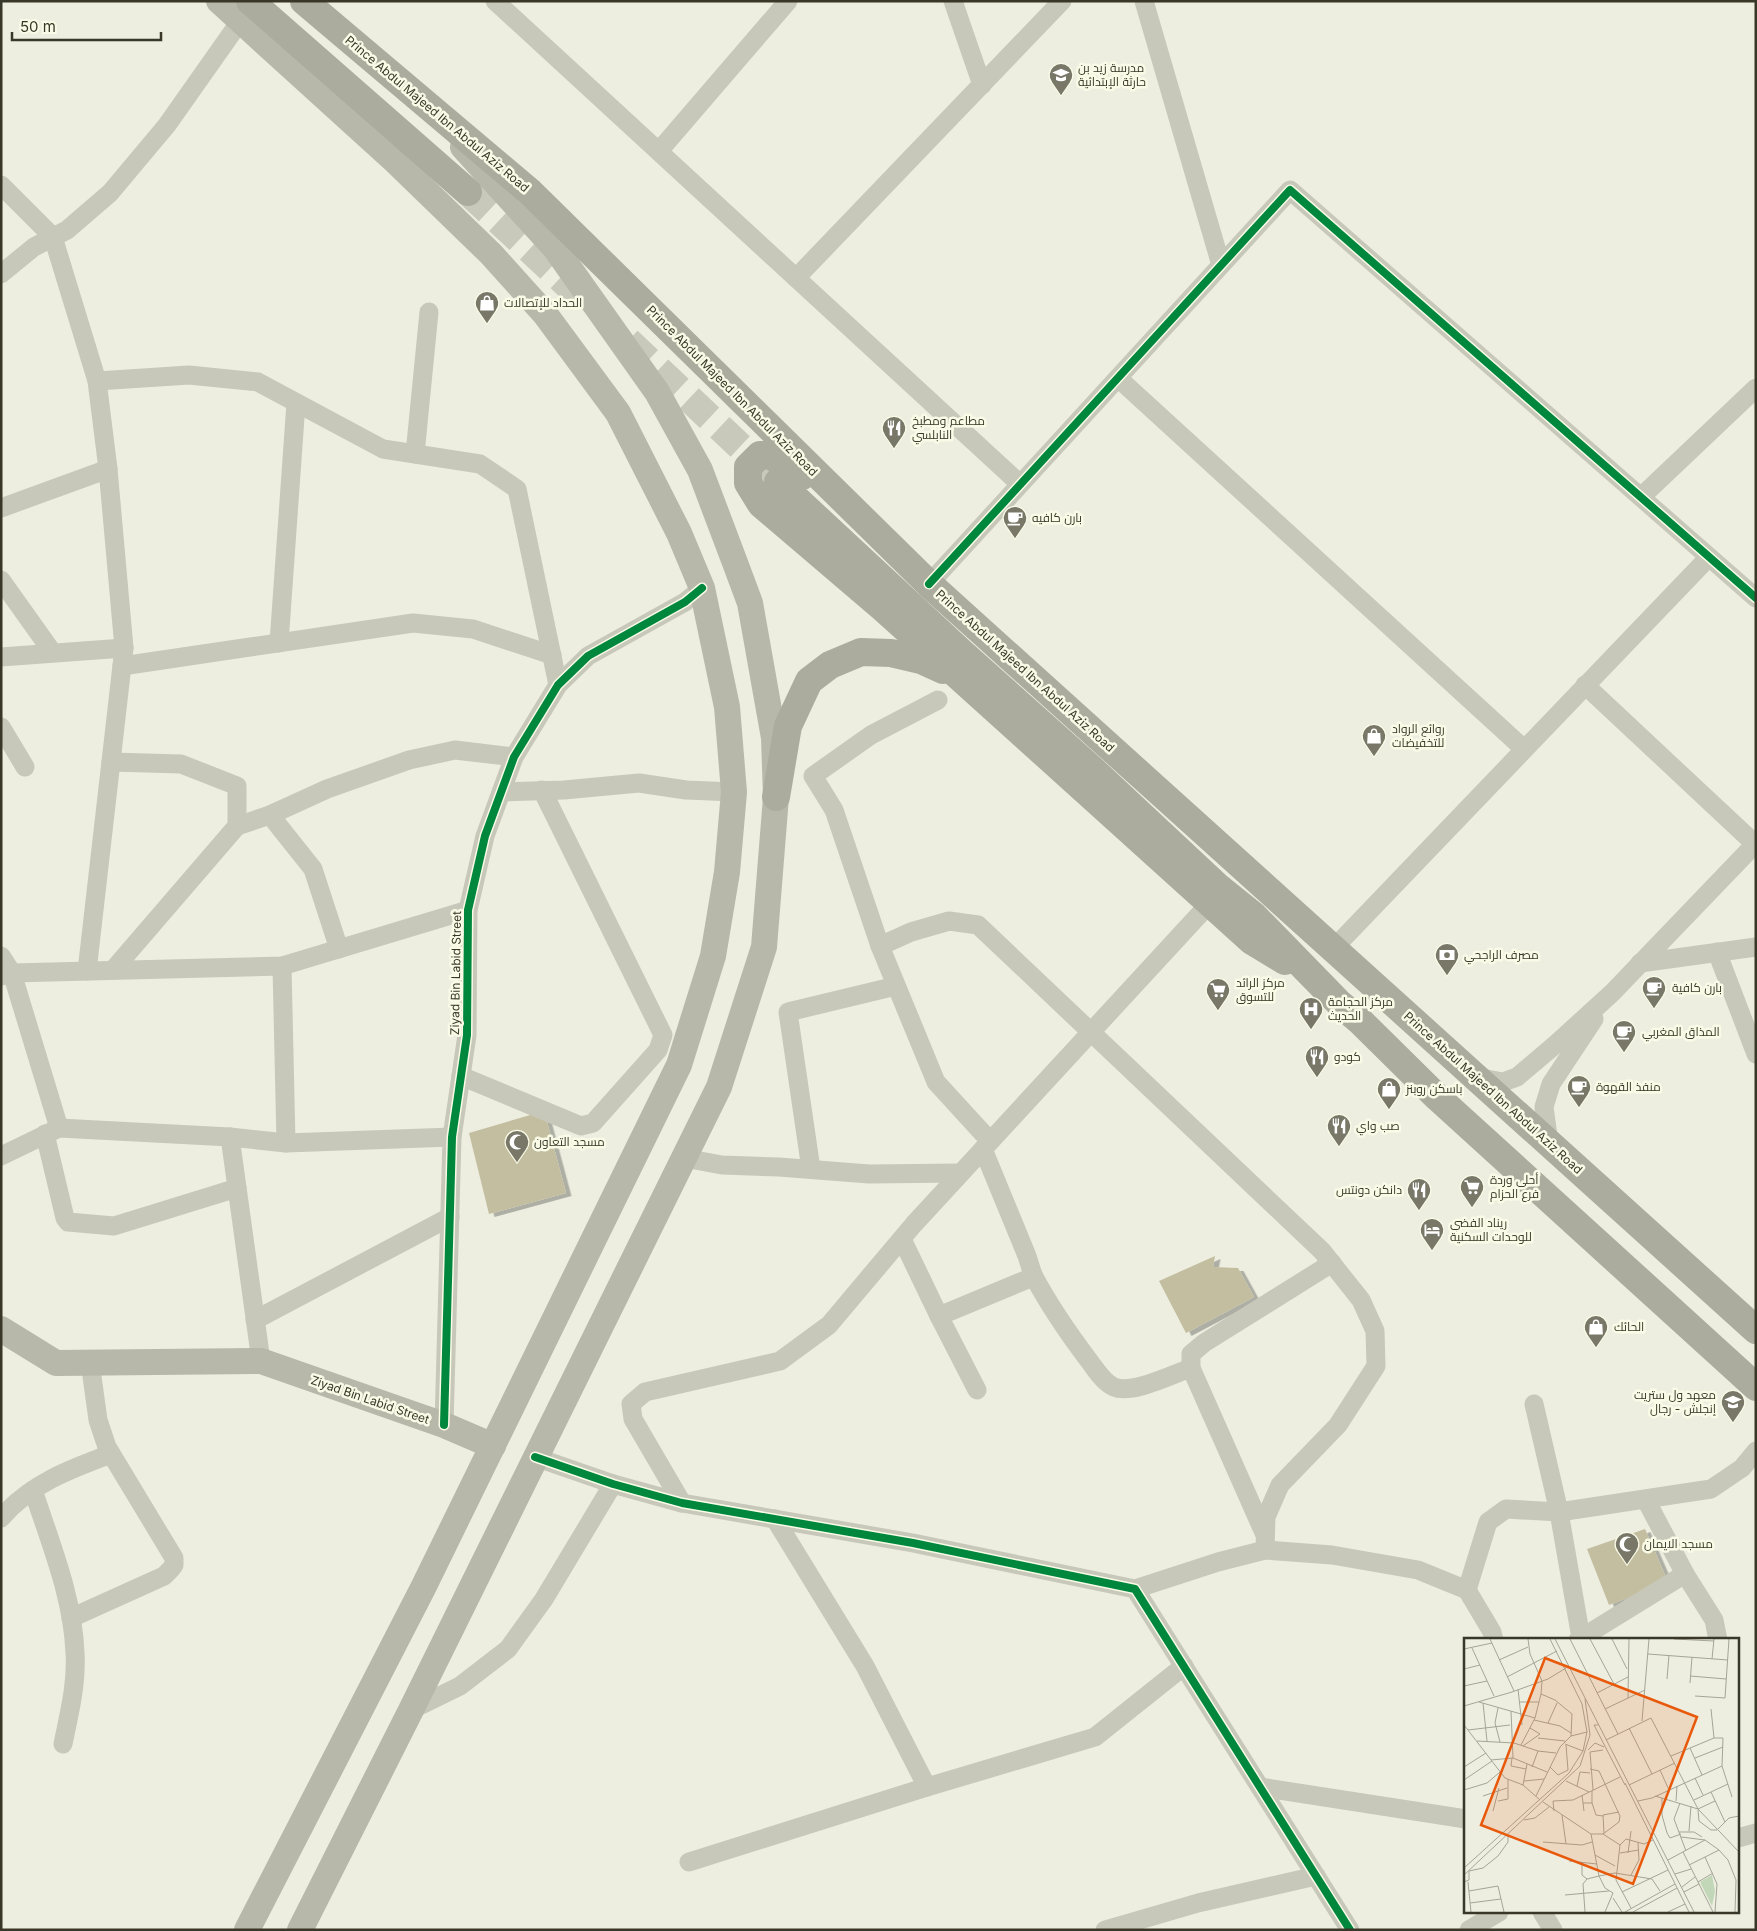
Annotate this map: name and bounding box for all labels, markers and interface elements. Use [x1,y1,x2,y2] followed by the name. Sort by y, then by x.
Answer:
[12,10,161,42] scale bar
[20,17,56,36] text: 50 m
[342,32,532,195] street label: Prince Abdul Majeed Ibn Abdul Aziz Road
[1078,60,1146,89] place label: مدرسة زيد بن حارثة الإبتدائية
[1048,62,1074,96] school or university icon: مدرسة زيد بن حارثة الإبتدائية
[474,290,500,324] shop icon: الحداد للإتصالات
[504,295,582,310] place label: الحداد للإتصالات
[644,302,821,479] street label: Prince Abdul Majeed Ibn Abdul Aziz Road
[912,413,985,445] place label: مطاعم ومطبخ النابلسي
[881,415,907,449] restaurant icon: مطاعم ومطبخ النابلسي
[1002,505,1028,539] cafe icon: بارن كافيه
[1032,510,1082,525] place label: بارن كافيه
[933,586,1118,755] street label: Prince Abdul Majeed Ibn Abdul Aziz Road
[1392,721,1445,750] place label: روائع الرواد للتخفيضات
[1361,723,1387,757] shop icon: روائع الرواد للتخفيضات
[447,911,464,1035] street label: Ziyad Bin Labid Street
[1434,942,1460,976] bank icon: مصرف الراجحي
[1464,947,1539,965] place label: مصرف الراجحي
[1236,975,1285,1004] place label: مركز الرائد للتسوق
[1641,975,1667,1009] cafe icon: بارن كافية
[1205,977,1231,1011] supermarket icon: مركز الرائد للتسوق
[1672,980,1722,995] place label: بارن كافية
[1328,994,1393,1023] place label: مركز الحجامة الحديث
[1298,996,1324,1030] hospital icon: مركز الحجامة الحديث
[1401,1008,1586,1177] street label: Prince Abdul Majeed Ibn Abdul Aziz Road
[1611,1019,1637,1053] cafe icon: المذاق المغربي
[1642,1024,1720,1042] place label: المذاق المغربي
[1304,1044,1330,1078] restaurant icon: كودو
[1334,1049,1361,1064] place label: كودو
[1566,1074,1592,1108] cafe icon: منفذ القهوة
[1376,1076,1402,1110] shop icon: باسكن روبنز
[1596,1079,1661,1094] place label: منفذ القهوة
[1405,1081,1462,1096] place label: باسكن روبنز
[1326,1113,1352,1147] restaurant icon: صب واي
[1356,1118,1400,1136] place label: صب واي
[504,1129,530,1163] mosque icon: مسجد التعاون
[534,1134,605,1149] place label: مسجد التعاون
[1490,1172,1539,1202] place label: أحلى وردة فرع الحزام
[1459,1174,1485,1208] supermarket icon: أحلى وردة فرع الحزام
[1406,1177,1432,1211] restaurant icon: دانكن دونتس
[1336,1182,1402,1197] place label: دانكن دونتس
[1450,1215,1532,1244] place label: ريناد الفضي للوحدات السكنية
[1419,1217,1445,1251] hotel icon: ريناد الفضي للوحدات السكنية
[1583,1314,1609,1348] shop icon: الحائك
[1614,1319,1644,1334] place label: الحائك
[309,1372,431,1427] street label: Ziyad Bin Labid Street
[1634,1387,1716,1416] place label: معهد ول ستريت إنجلش - رجال
[1720,1389,1746,1423] school or university icon: معهد ول ستريت إنجلش - رجال
[1614,1531,1640,1565] mosque icon: مسجد الايمان
[1644,1536,1713,1551] place label: مسجد الايمان
[1464,1638,1740,1914] inset map

